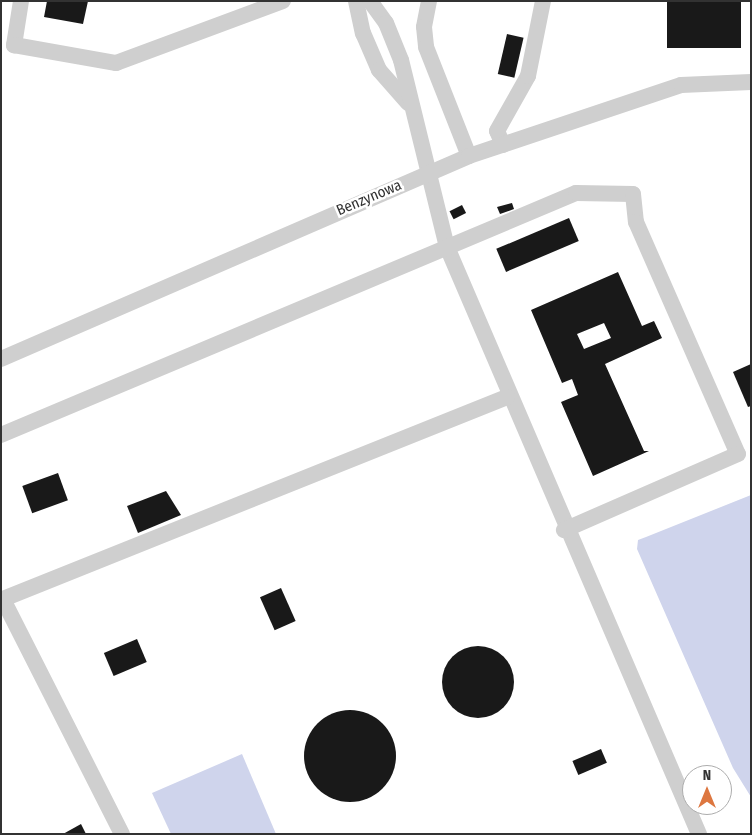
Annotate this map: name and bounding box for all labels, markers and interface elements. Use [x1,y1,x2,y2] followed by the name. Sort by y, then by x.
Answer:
[334,176,404,220] street label: Benzynowa
[682,765,732,815] north arrow
[703,767,711,784] text: N

